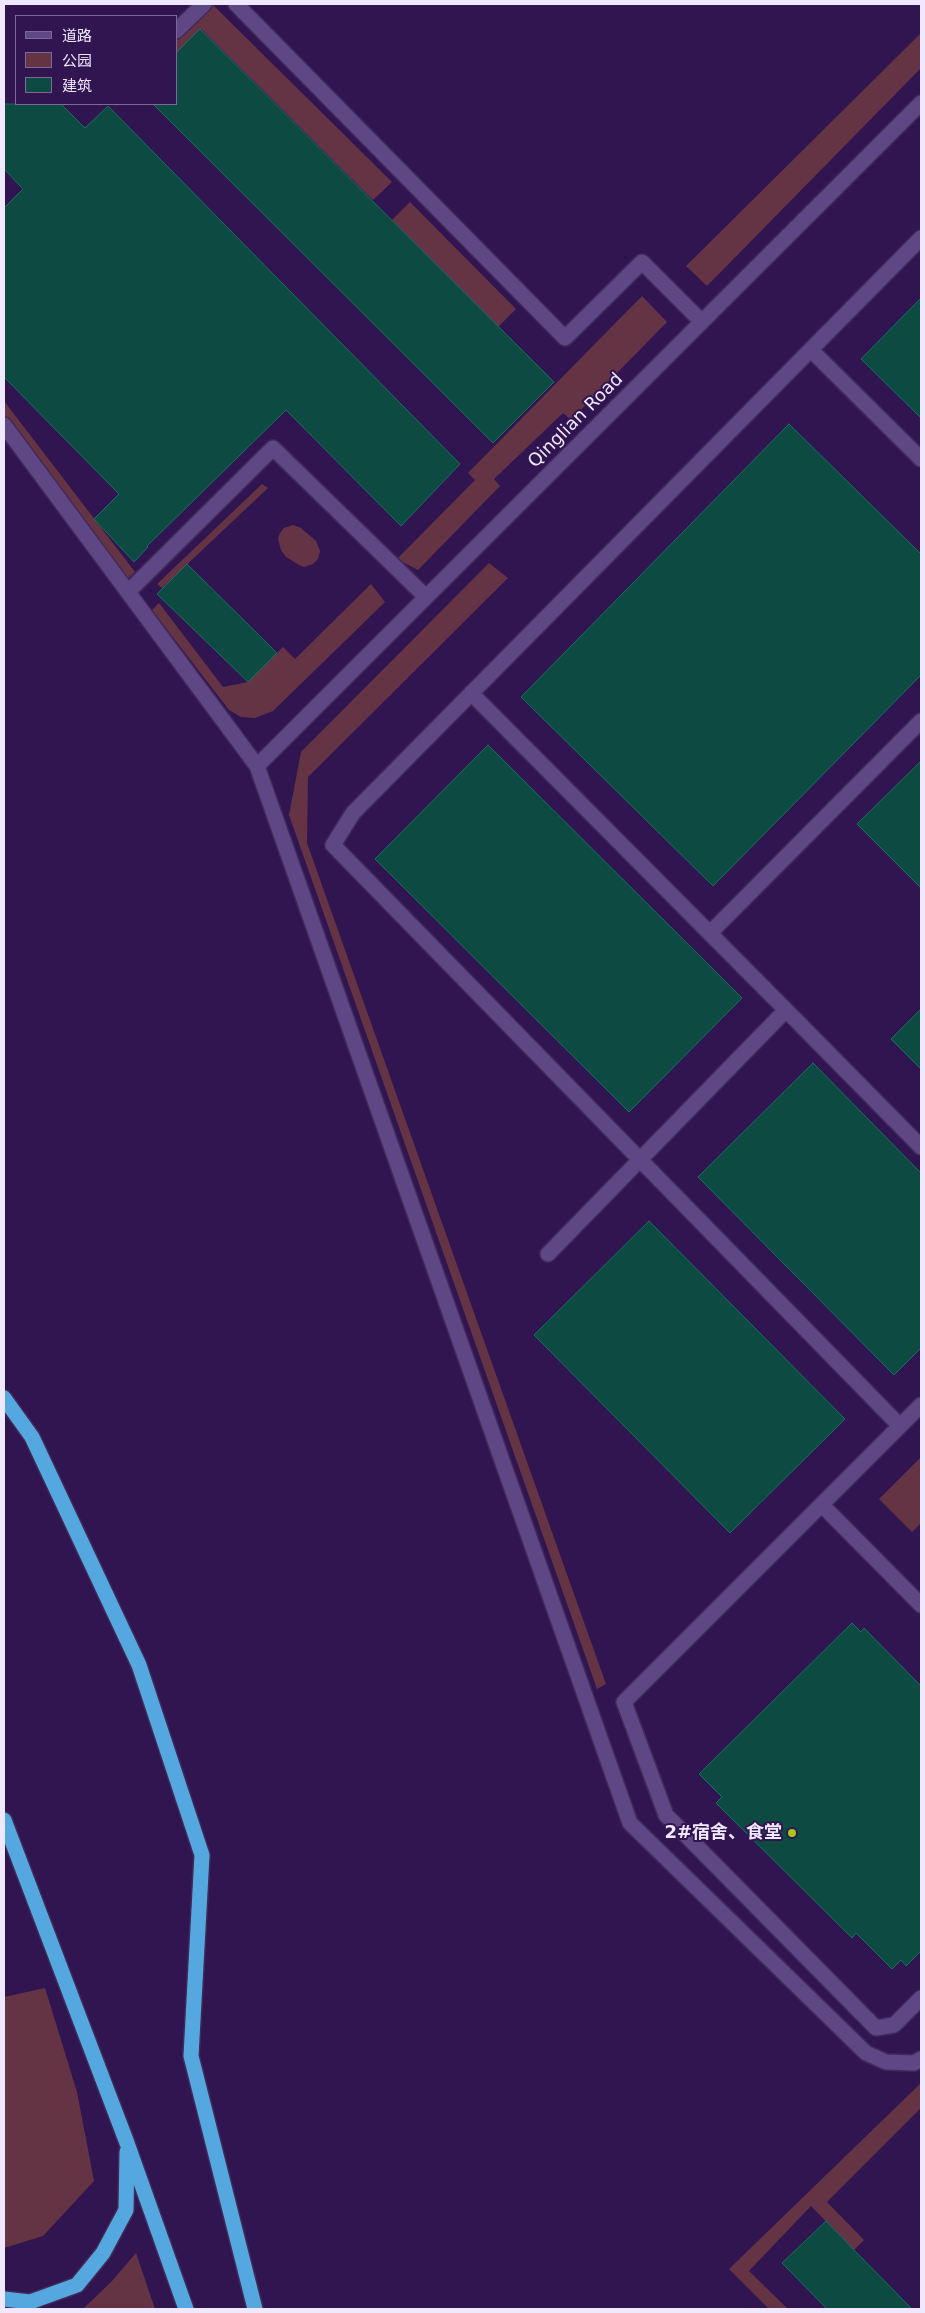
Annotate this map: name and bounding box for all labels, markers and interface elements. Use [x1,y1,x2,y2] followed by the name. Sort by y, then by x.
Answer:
[15,15,178,105] legend
[62,27,92,45] text: 道路
[62,52,92,70] text: 公园
[62,77,92,95] text: 建筑
[524,369,628,473] street label: Qinglian Road
[664,1822,782,1844] place label: 2#宿舍、食堂
[786,1827,798,1839] marker: 2#宿舍、食堂

